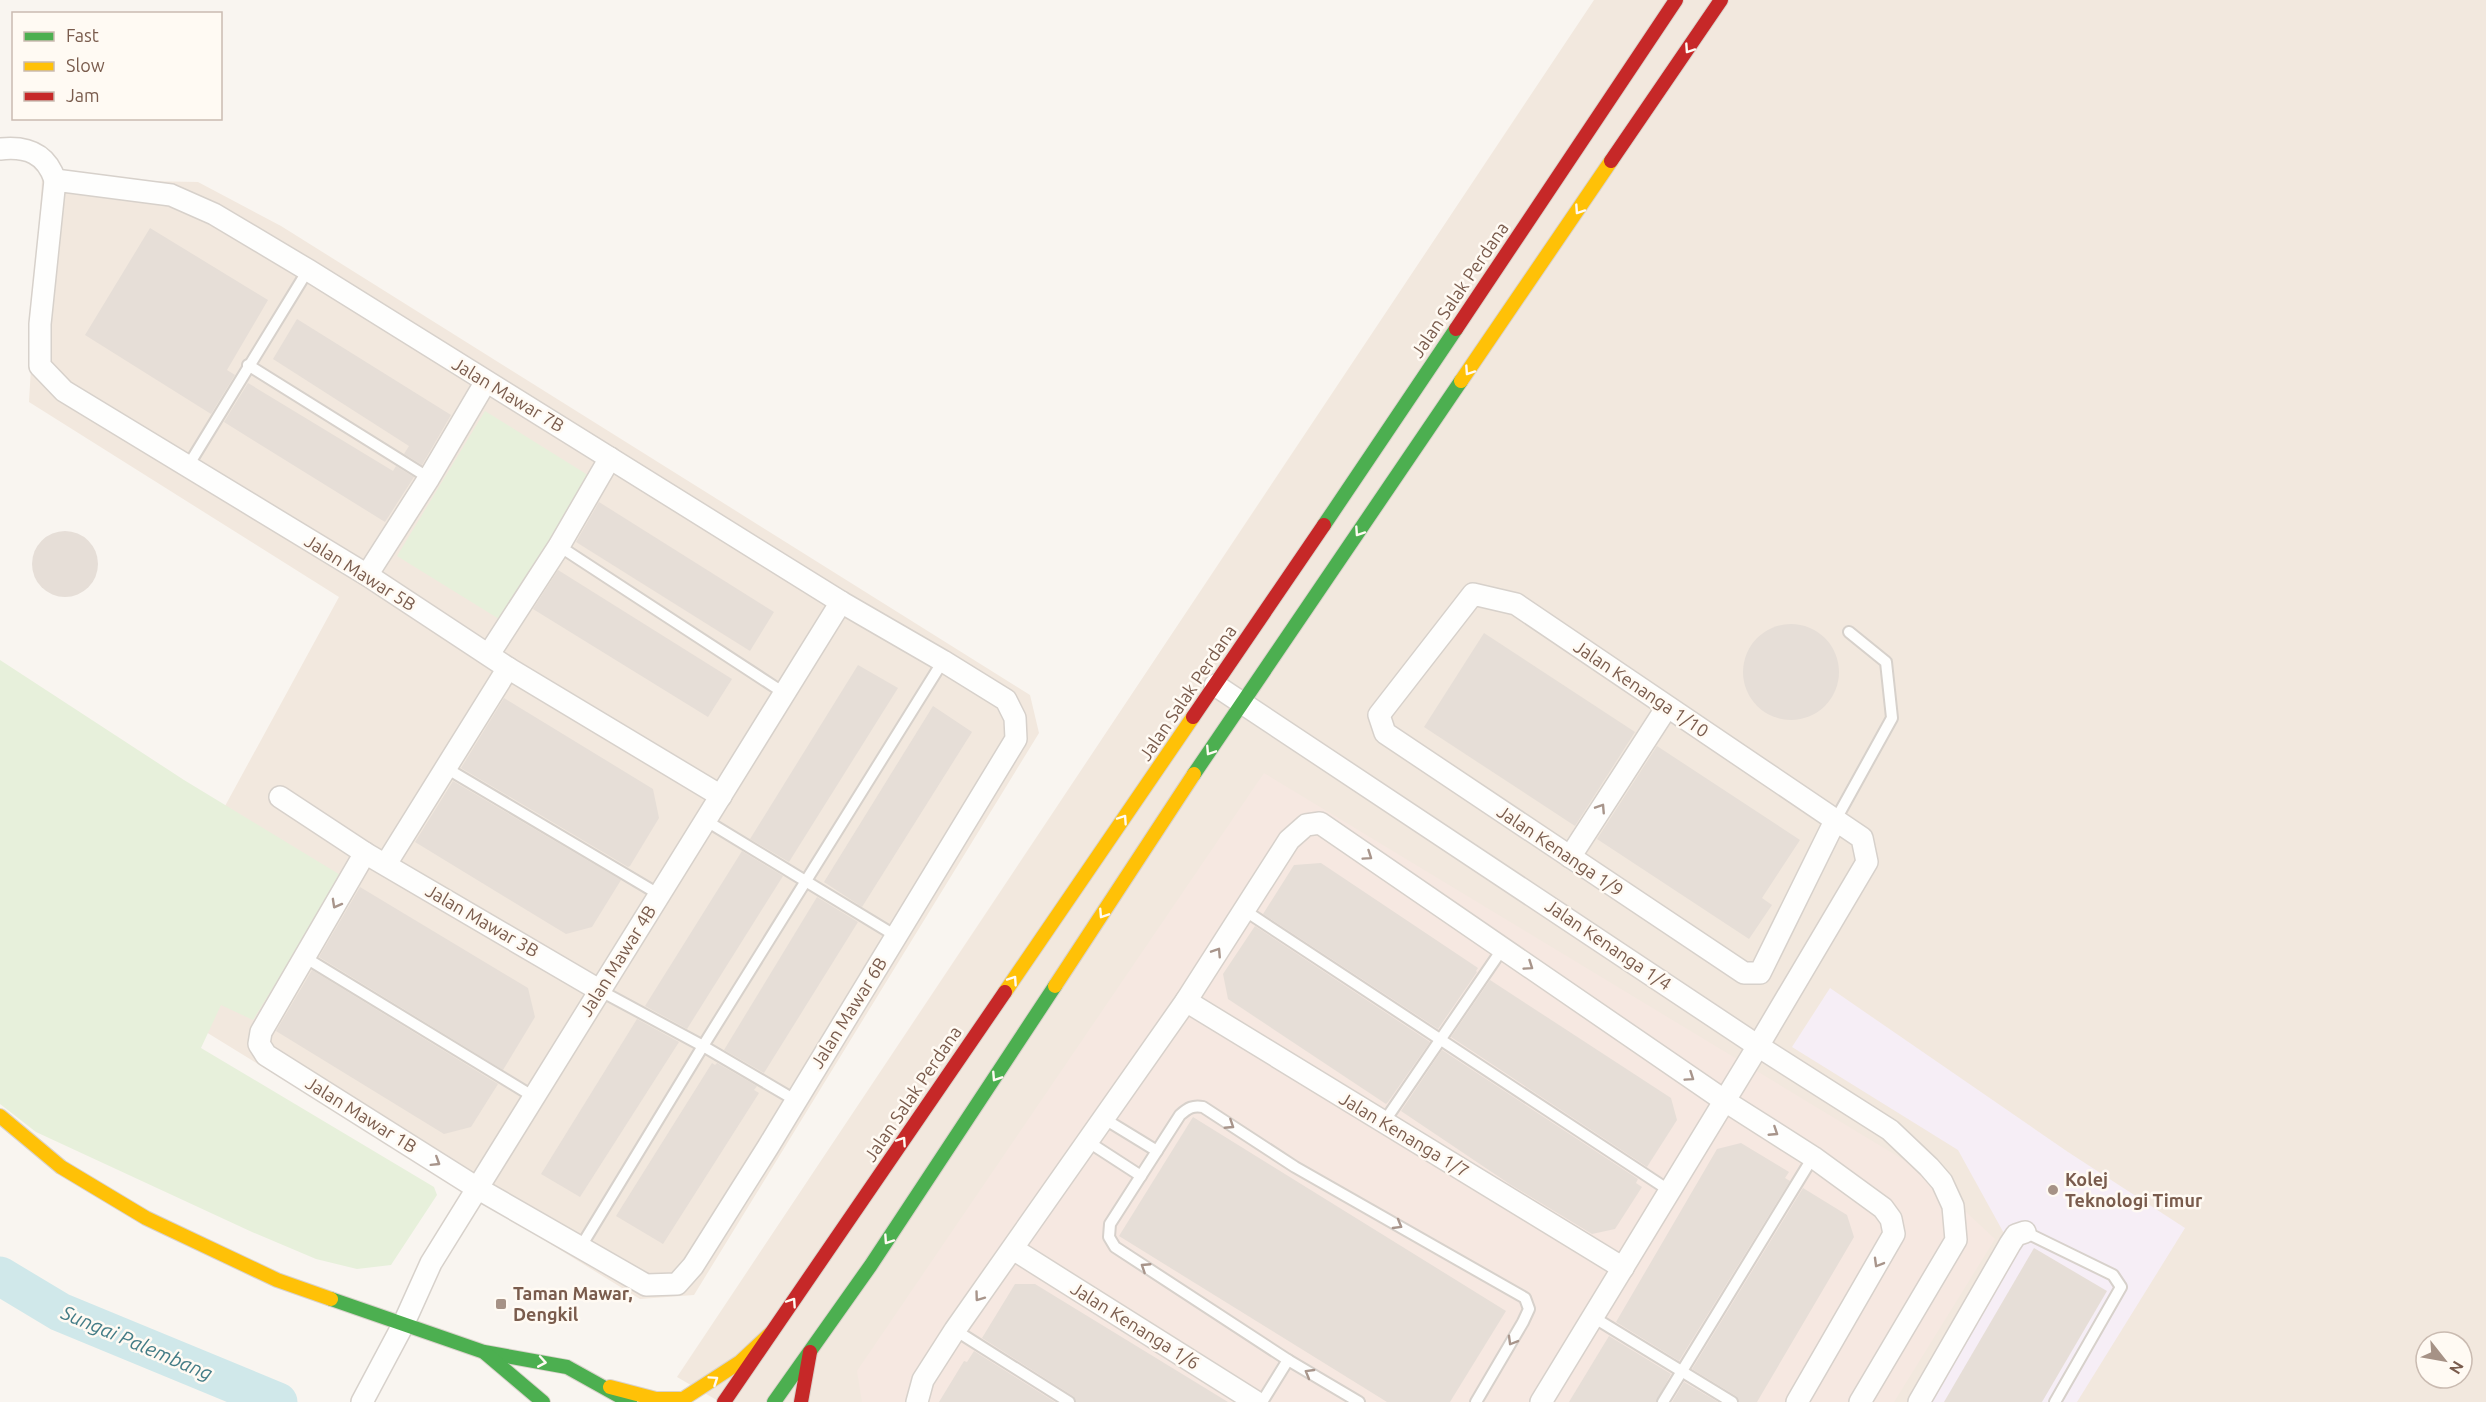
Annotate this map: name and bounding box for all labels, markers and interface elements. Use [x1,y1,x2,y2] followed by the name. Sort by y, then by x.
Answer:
[12,12,222,120] legend
[66,25,99,45] text: Fast
[1685,42,1696,53] one-way arrow
[66,55,105,75] text: Slow
[66,85,100,105] text: Jam
[1575,203,1586,214] one-way arrow
[1406,218,1512,361] street label: Jalan Salak Perdana
[449,353,568,435] street label: Jalan Mawar 7B
[1465,364,1476,375] one-way arrow
[1355,525,1366,536] one-way arrow
[301,530,420,614] street label: Jalan Mawar 5B
[1134,621,1240,764] street label: Jalan Salak Perdana
[1571,636,1713,741] street label: Jalan Kenanga 1/10
[1206,744,1217,755] one-way arrow
[1494,801,1627,900] street label: Jalan Kenanga 1/9
[1594,804,1606,814] one-way arrow
[1116,815,1127,826] one-way arrow
[1362,849,1373,860] one-way arrow
[422,880,543,961] street label: Jalan Mawar 3B
[1542,895,1675,994] street label: Jalan Kenanga 1/4
[332,898,344,908] one-way arrow
[575,901,659,1020] street label: Jalan Mawar 4B
[1099,908,1111,918] one-way arrow
[1210,948,1222,958] one-way arrow
[806,953,890,1072] street label: Jalan Mawar 6B
[1523,959,1533,971] one-way arrow
[1006,976,1017,987] one-way arrow
[859,1022,965,1165] street label: Jalan Salak Perdana
[1683,1070,1694,1081] one-way arrow
[992,1071,1004,1081] one-way arrow
[302,1072,421,1156] street label: Jalan Mawar 1B
[1336,1088,1473,1181] street label: Jalan Kenanga 1/7
[1224,1118,1235,1129] one-way arrow
[1768,1125,1778,1137] one-way arrow
[895,1136,906,1147] one-way arrow
[430,1155,440,1167] one-way arrow
[2065,1169,2203,1210] place label: Kolej Teknologi Timur
[2046,1183,2060,1197] marker: Kolej Teknologi Timur
[1391,1218,1402,1230] one-way arrow
[885,1233,896,1244] one-way arrow
[1874,1257,1885,1267] one-way arrow
[1141,1262,1151,1274] one-way arrow
[1068,1278,1203,1373] street label: Jalan Kenanga 1/6
[513,1283,633,1324] place label: Taman Mawar, Dengkil
[975,1290,986,1301] one-way arrow
[494,1297,508,1311] marker: Taman Mawar, Dengkil
[785,1297,796,1308] one-way arrow
[57,1300,216,1385] water label: Sungai Palembang
[2414,1330,2474,1390] north arrow
[1508,1335,1519,1345] one-way arrow
[537,1356,546,1368] one-way arrow
[2446,1358,2468,1377] text: N
[1305,1368,1315,1380] one-way arrow
[707,1376,718,1387] one-way arrow

